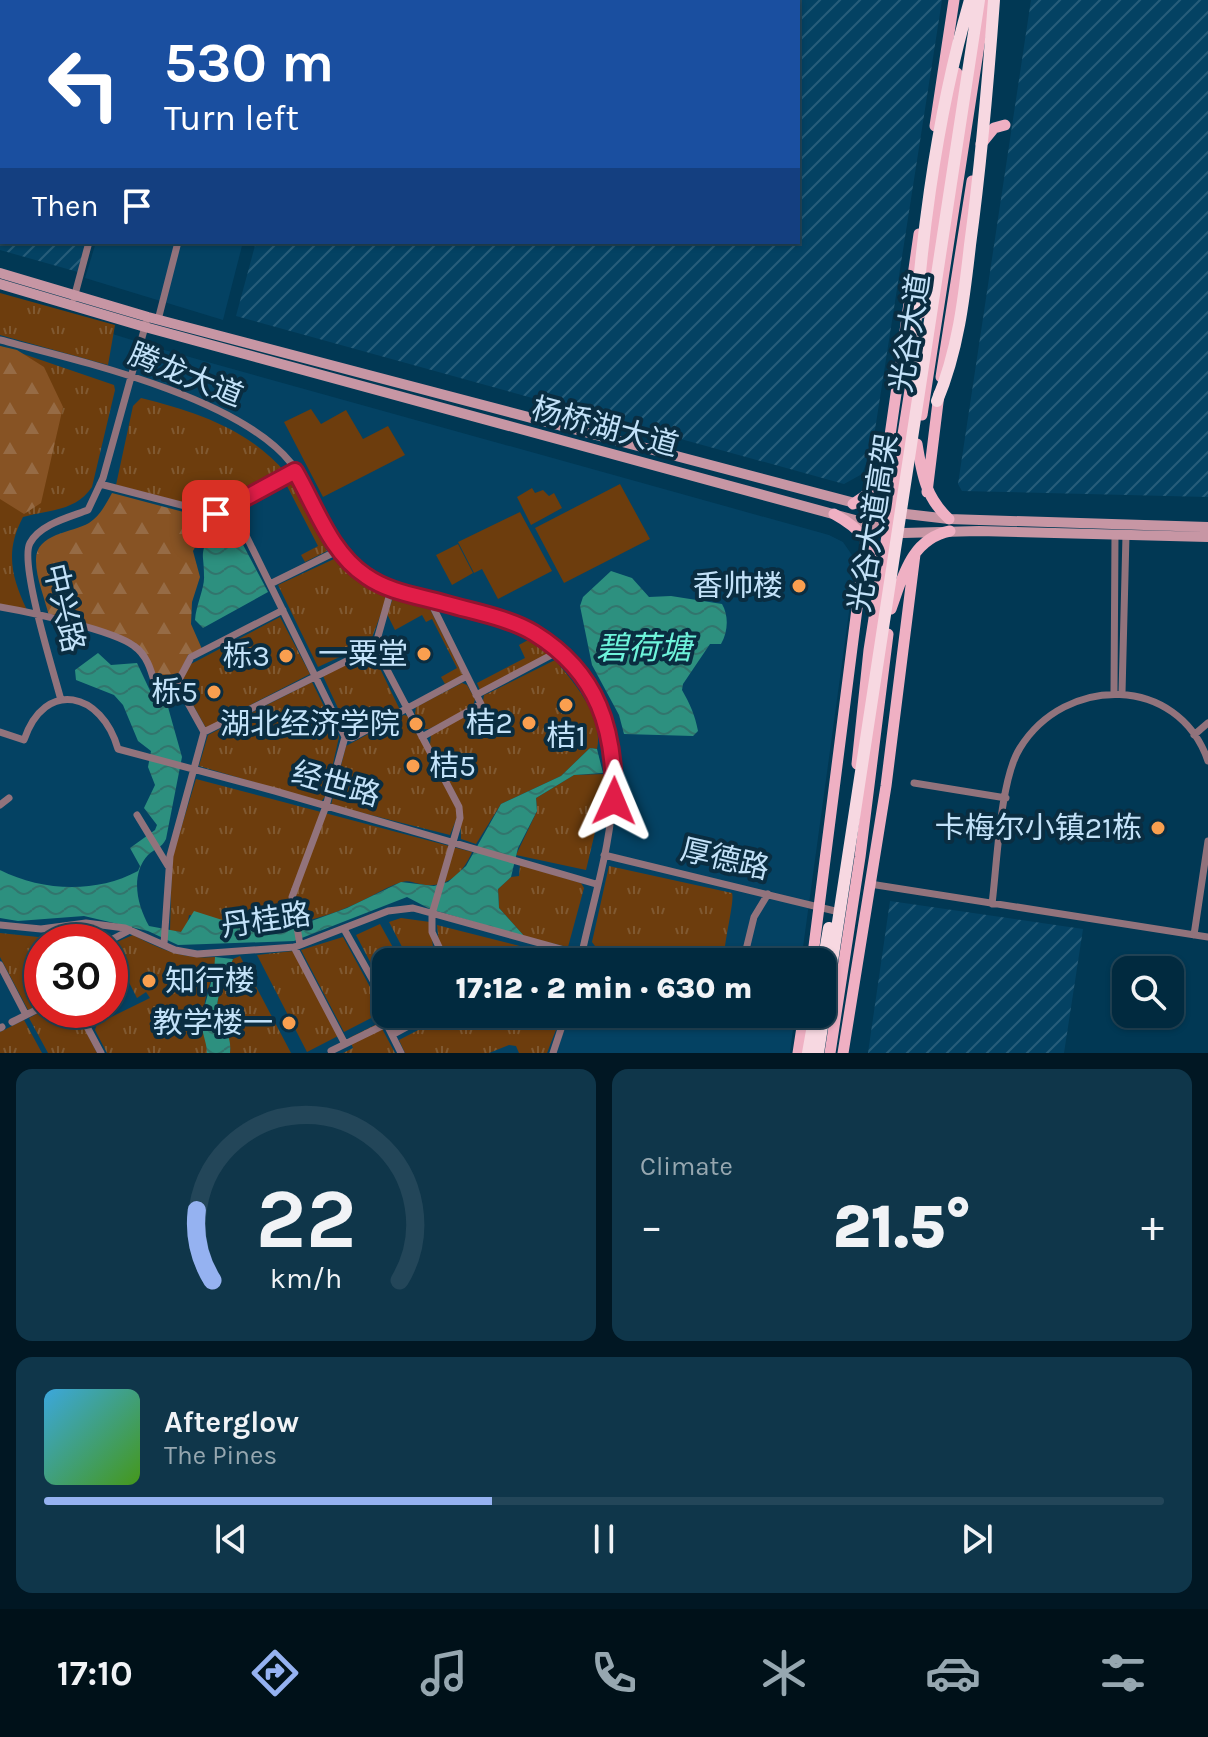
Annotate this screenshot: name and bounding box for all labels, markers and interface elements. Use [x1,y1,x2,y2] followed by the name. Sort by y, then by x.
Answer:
[164,30,334,95] text: 530 m
[32,32,136,136] icon: left
[164,97,299,139] text: Turn left
[115,184,159,228] icon: arrive
[32,188,99,224] text: Then
[883,271,937,395] street label: 光谷大道
[124,336,248,414] street label: 腾龙大道
[528,390,682,464] street label: 杨桥湖大道
[841,431,905,615] street label: 光谷大道高架
[182,480,250,548] pin
[194,492,238,536] icon: arrive
[36,560,92,656] street label: 中兴路
[693,568,783,604] place label: 香帅楼
[790,577,808,595] marker: 香帅楼
[596,630,697,667] water label: 碧荷塘
[318,636,408,672] place label: 一粟堂
[222,638,270,674] place label: 栎3
[415,645,433,663] marker: 一粟堂
[277,647,295,665] marker: 栎3
[151,674,198,710] place label: 栎5
[205,683,223,701] marker: 栎5
[557,696,575,714] marker: 桔1
[466,705,513,741] place label: 桔2
[220,706,400,742] place label: 湖北经济学院
[520,714,538,732] marker: 桔2
[407,715,425,733] marker: 湖北经济学院
[546,718,586,754] place label: 桔1
[429,748,476,784] place label: 桔5
[288,754,384,814] street label: 经世路
[404,757,422,775] marker: 桔5
[572,759,656,843] position arrow
[935,810,1142,846] place label: 卡梅尔小镇21栋
[1149,819,1167,837] marker: 卡梅尔小镇21栋
[677,831,773,887] street label: 厚德路
[219,896,313,944] street label: 丹桂路
[24,924,128,1028] speed limit sign: 30
[1112,956,1184,1028] map controls
[1112,956,1184,1028] button: search
[165,963,255,999] place label: 知行楼
[456,970,752,1006] text: 17:12 · 2 min · 630 m
[140,972,158,990] marker: 知行楼
[153,1005,273,1041] place label: 教学楼一
[280,1014,298,1032] marker: 教学楼一
[640,1151,733,1182] text: Climate
[256,1171,356,1268] text: 22
[833,1192,971,1262] text: 21.5°
[640,1201,663,1252] text: −
[1141,1201,1164,1252] text: +
[270,1262,342,1295] text: km/h
[164,1404,299,1440] text: Afterglow
[164,1440,277,1471] text: The Pines
[209,1517,253,1561] icon: previous
[582,1517,626,1561] icon: pause
[955,1517,999,1561] icon: next
[247,1645,303,1701] icon: directions
[416,1645,472,1701] icon: music
[586,1645,642,1701] icon: phone
[756,1645,812,1701] icon: climate
[925,1645,981,1701] icon: car
[1095,1645,1151,1701] icon: filters
[57,1652,133,1694] text: 17:10

